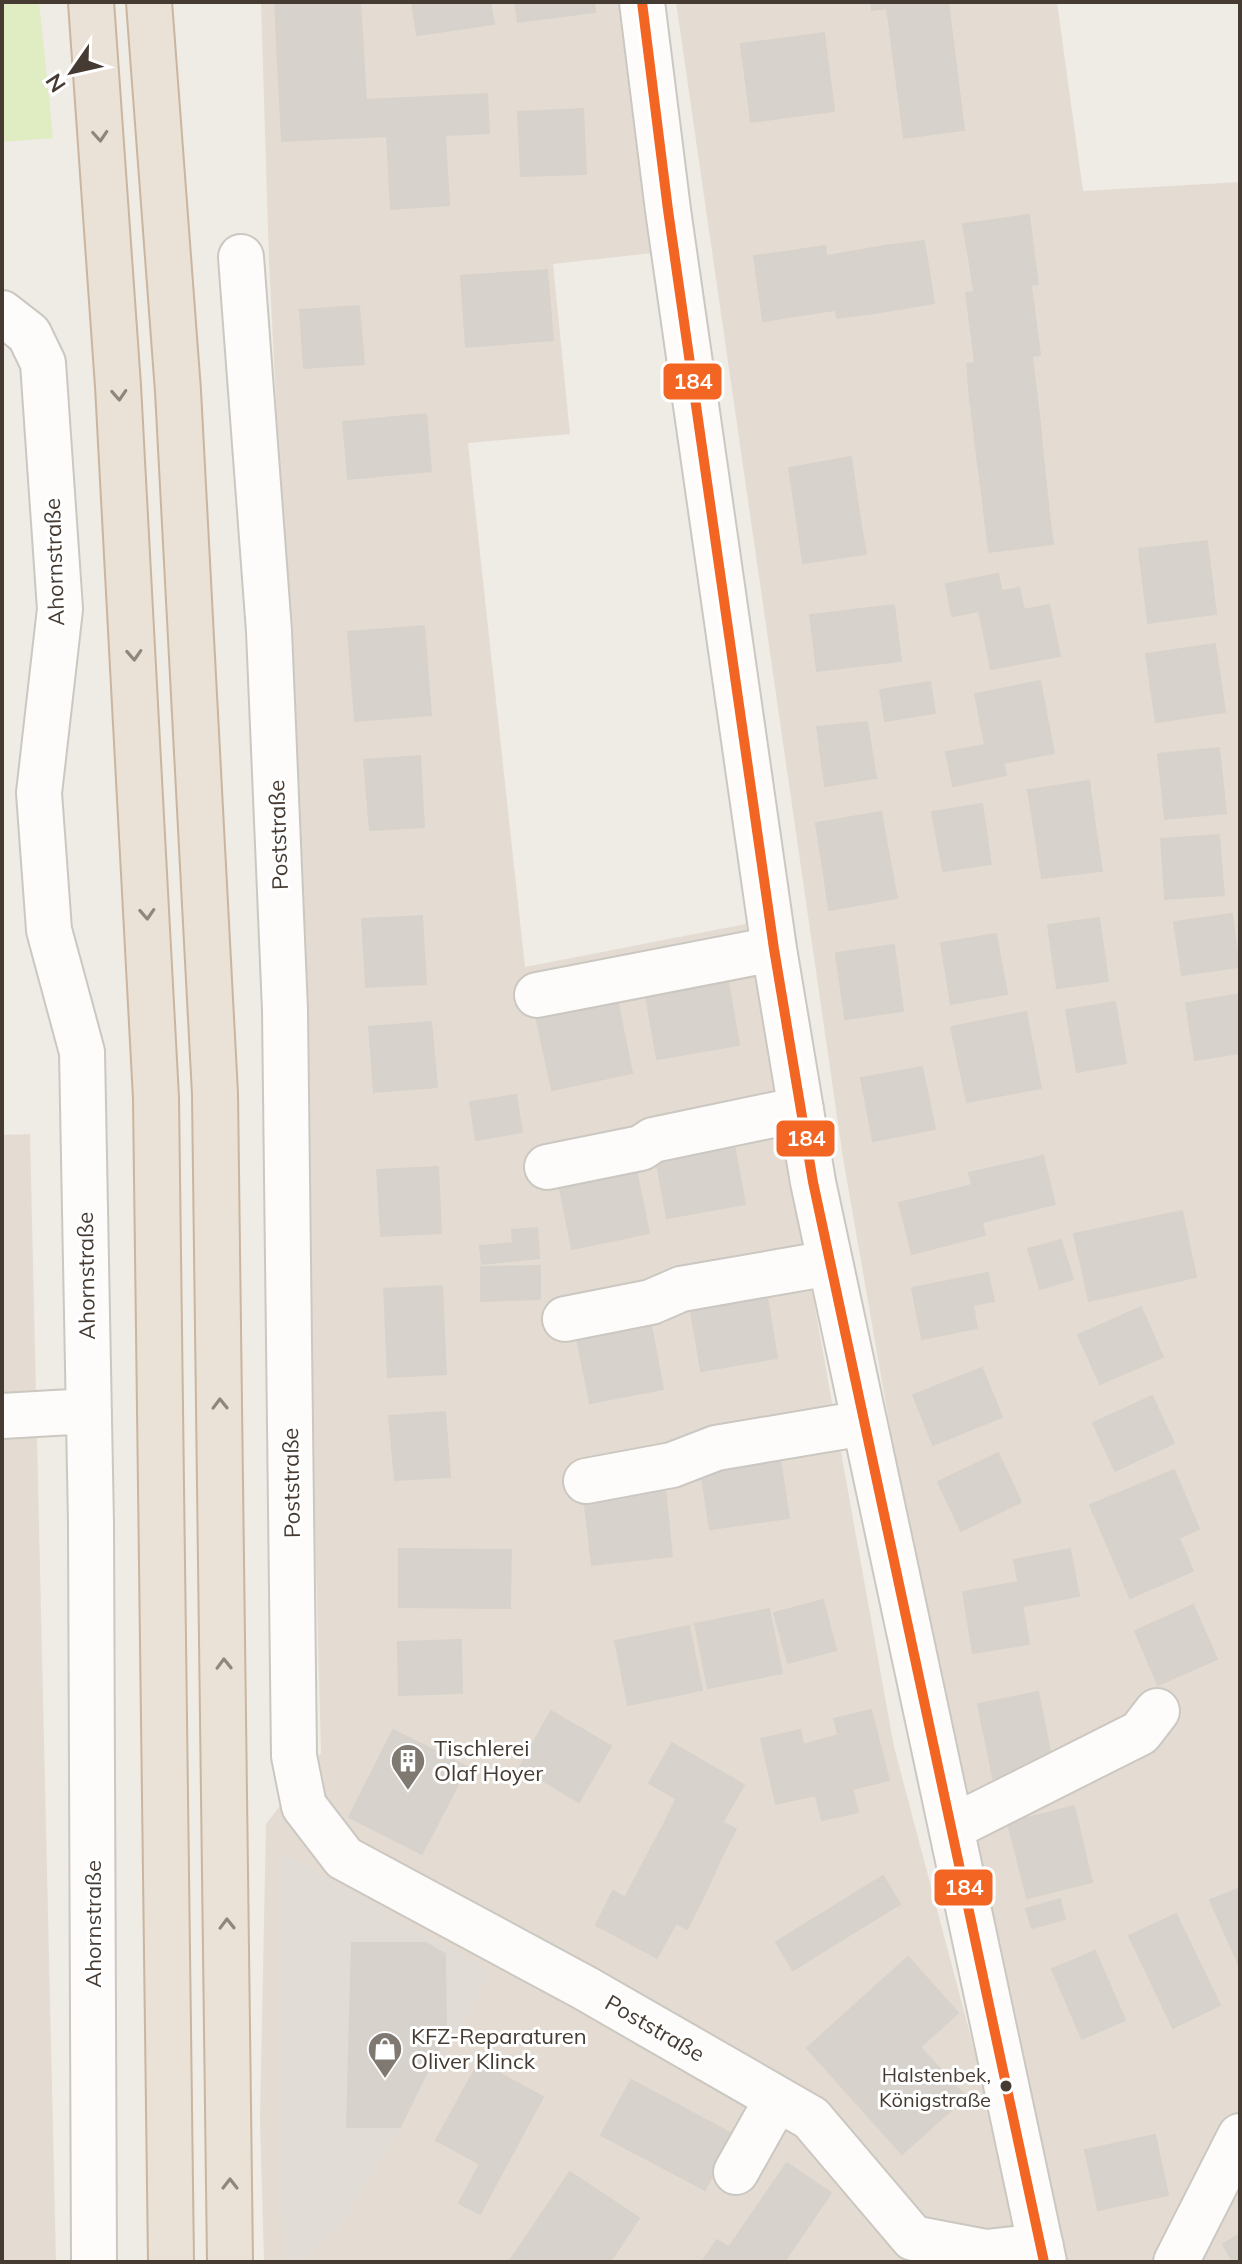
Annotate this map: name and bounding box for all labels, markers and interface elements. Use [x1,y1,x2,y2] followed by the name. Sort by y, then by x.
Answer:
[32,32,112,112] north arrow
[39,68,72,98] text: N
[91,130,108,143] one-way arrow
[662,362,723,401] line badge: 184
[673,367,713,395] text: 184
[110,389,127,402] one-way arrow
[38,498,70,626] street label: Ahornstraße
[125,649,142,662] one-way arrow
[262,779,294,891] street label: Poststraße
[139,908,156,921] one-way arrow
[775,1119,836,1158] line badge: 184
[786,1124,826,1152] text: 184
[71,1212,101,1340] street label: Ahornstraße
[211,1397,228,1410] one-way arrow
[276,1428,306,1538] street label: Poststraße
[215,1657,232,1670] one-way arrow
[434,1734,543,1787] place label: Tischlerei Olaf Hoyer
[389,1742,427,1792] building icon: Tischlerei Olaf Hoyer
[79,1860,107,1988] street label: Ahornstraße
[933,1868,994,1907] line badge: 184
[944,1873,984,1901] text: 184
[218,1917,236,1930] one-way arrow
[600,1988,710,2068] street label: Poststraße
[411,2022,587,2075] place label: KFZ-Reparaturen Oliver Klinck
[366,2030,404,2080] shop icon: KFZ-Reparaturen Oliver Klinck
[879,2062,991,2112] place label: Halstenbek, Königstraße
[998,2078,1014,2094] marker: Halstenbek, Königstraße
[221,2177,239,2190] one-way arrow

